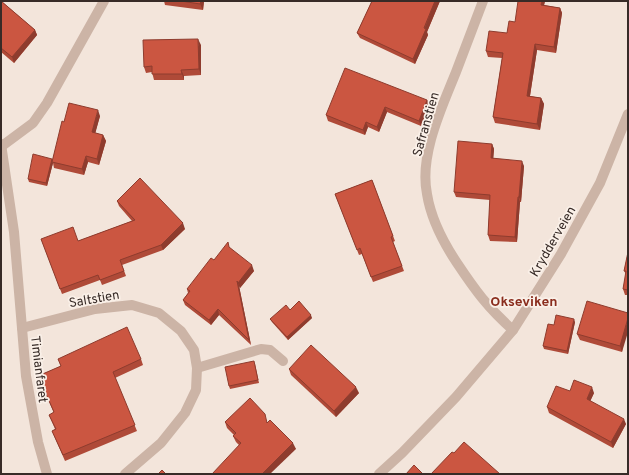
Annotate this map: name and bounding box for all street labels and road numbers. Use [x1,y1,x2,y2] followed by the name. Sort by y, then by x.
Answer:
[410,90,444,159] street label: Safranstien
[527,204,580,280] street label: Krydderveien
[68,288,121,312] street label: Saltstien
[26,335,50,404] street label: Timianfaret

